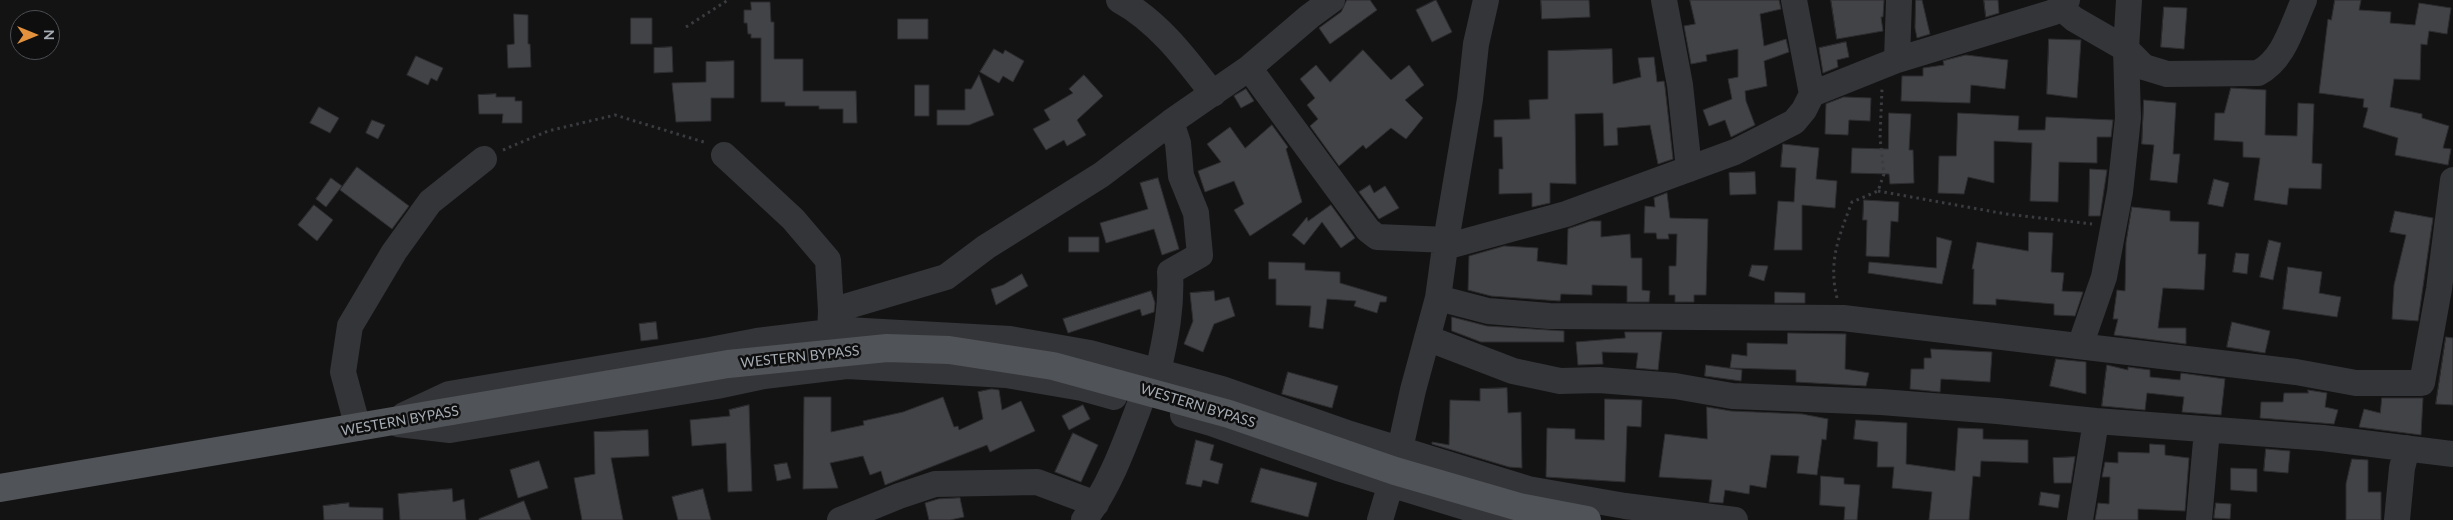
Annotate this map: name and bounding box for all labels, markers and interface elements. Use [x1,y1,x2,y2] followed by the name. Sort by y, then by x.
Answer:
[10,10,60,60] north arrow
[41,30,58,40] text: N
[740,342,860,372] street label: WESTERN BYPASS
[1138,381,1258,431] street label: WESTERN BYPASS
[340,402,460,440] street label: WESTERN BYPASS

